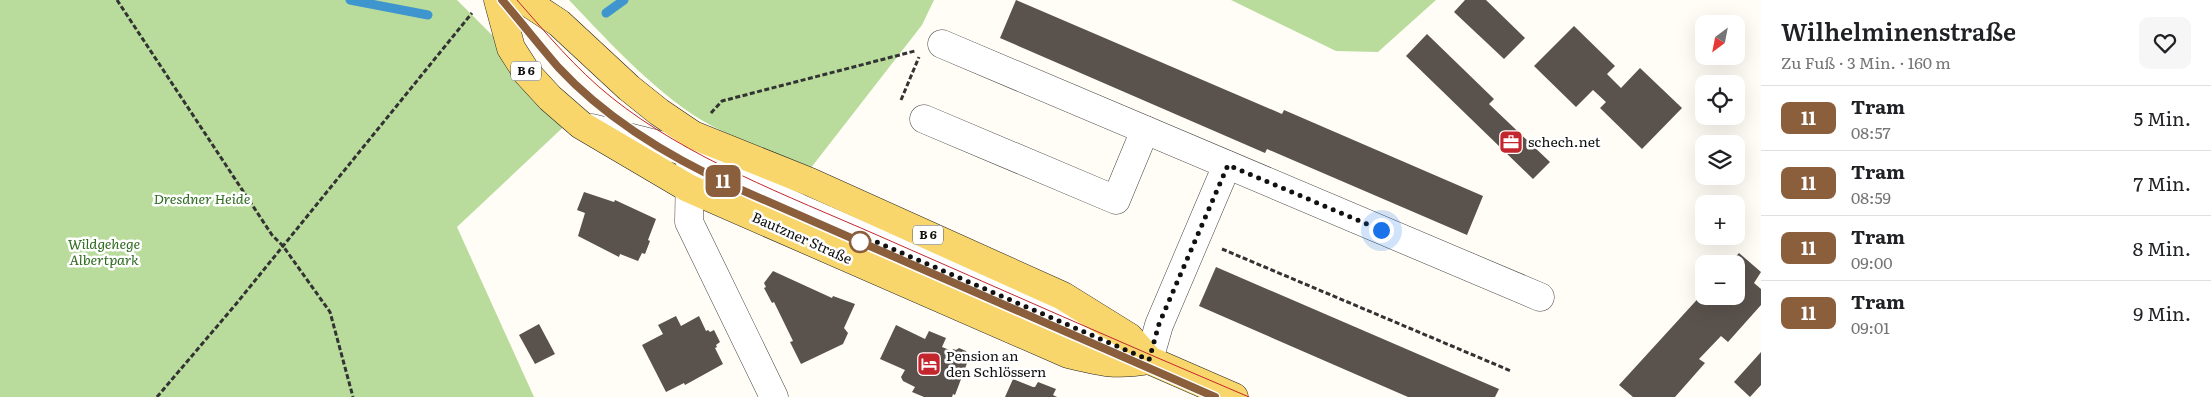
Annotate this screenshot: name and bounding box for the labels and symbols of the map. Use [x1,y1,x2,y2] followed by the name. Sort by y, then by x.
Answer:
[1695,15,1745,65] north arrow
[511,61,541,80] road number: B 6
[1498,129,1524,155] office icon: schech.net
[1528,131,1601,151] place label: schech.net
[700,165,746,197] line badge: 11
[154,188,251,208] park label: Dresdner Heide
[749,206,856,268] street label: Bautzner Straße
[1369,218,1394,243] your location
[913,226,943,244] road number: B 6
[849,231,871,253] unlabelled marker
[68,233,141,269] park label: Wildgehege Albertpark
[946,345,1046,381] place label: Pension an den Schlössern
[916,351,942,377] hotel icon: Pension an den Schlössern

